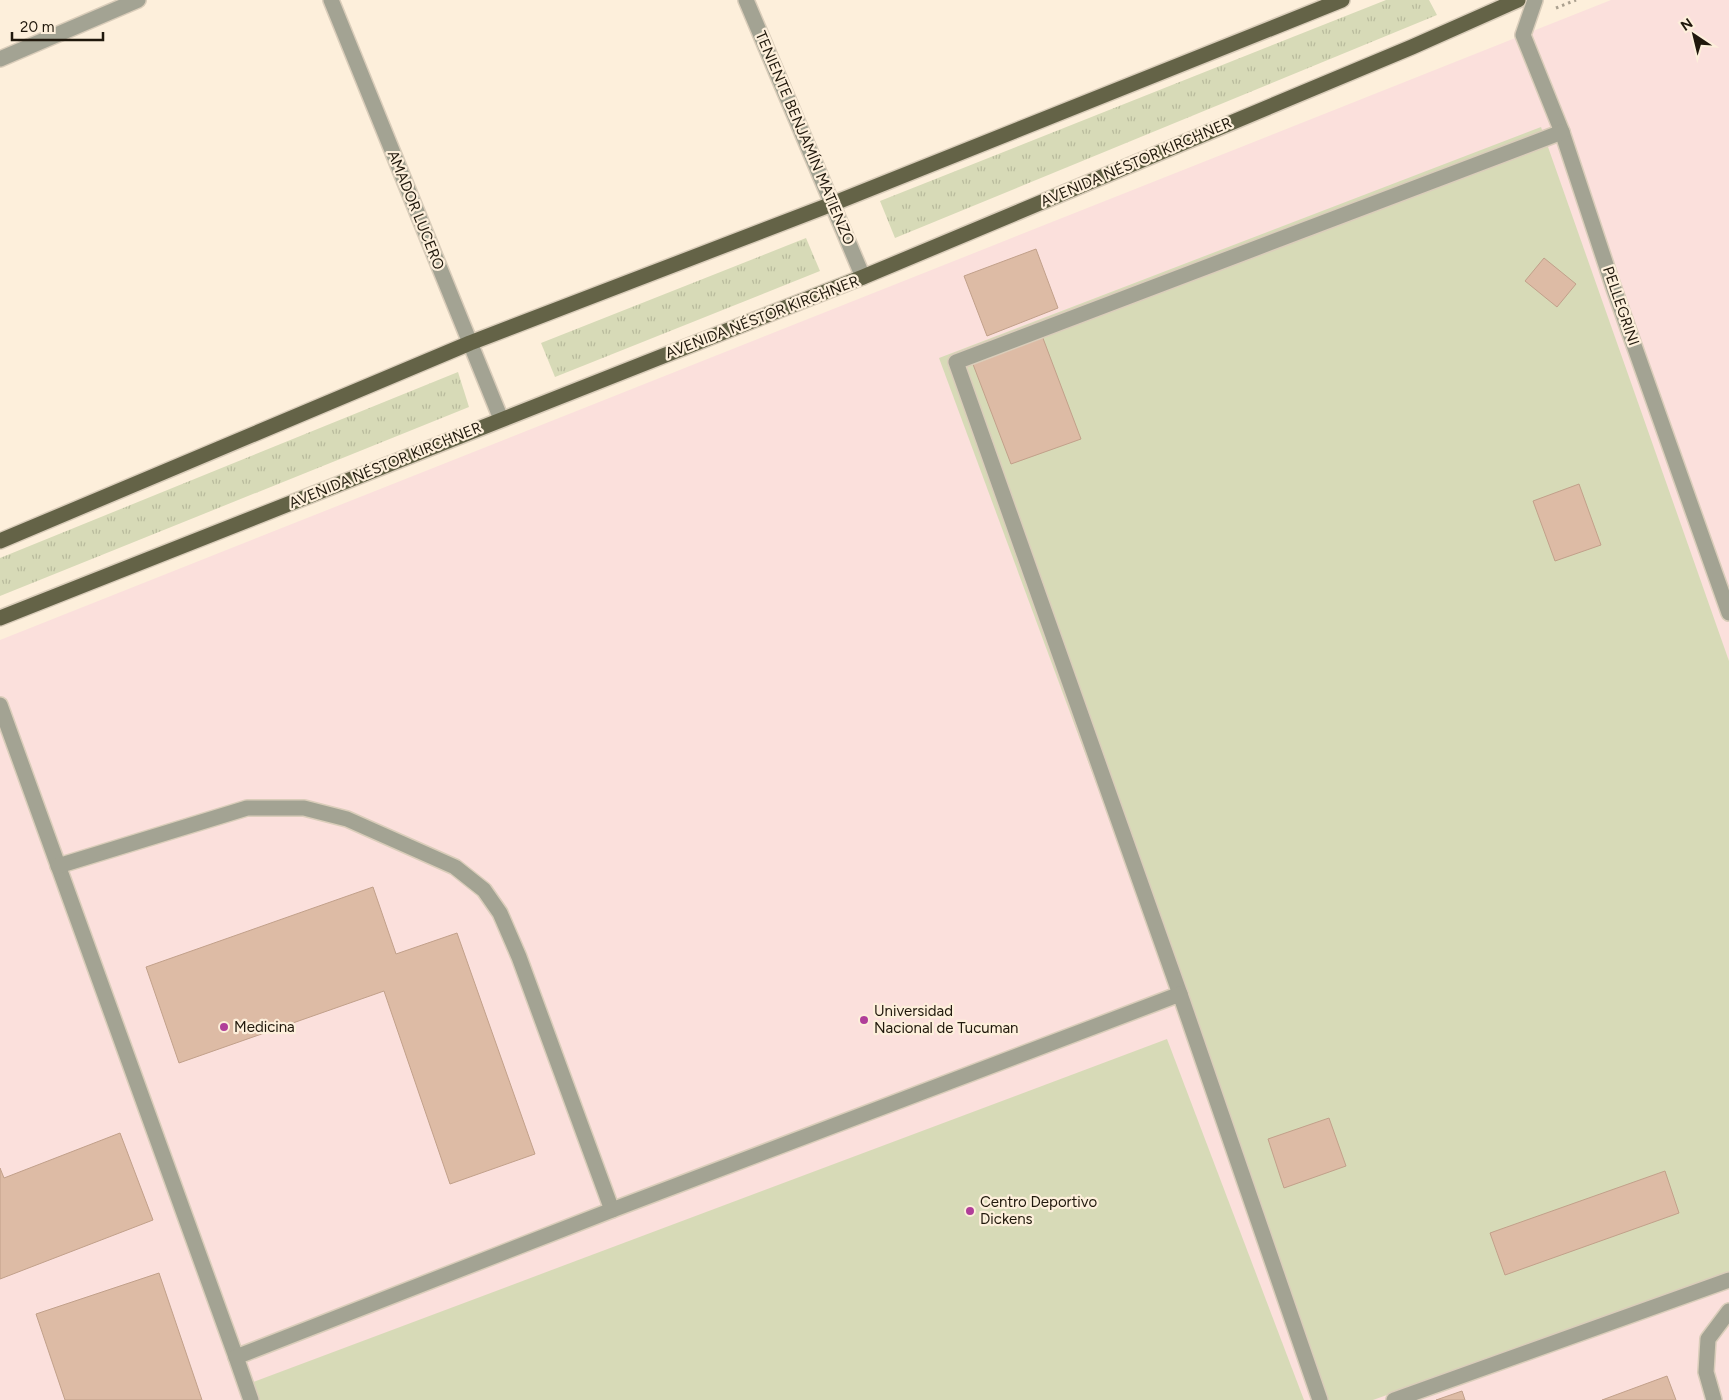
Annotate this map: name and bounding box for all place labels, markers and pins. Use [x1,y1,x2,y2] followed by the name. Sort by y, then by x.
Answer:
[874,1002,1019,1037] place label: Universidad Nacional de Tucuman
[858,1014,870,1026] marker: Universidad Nacional de Tucuman
[234,1018,295,1036] place label: Medicina
[218,1021,230,1033] marker: Medicina
[980,1193,1097,1228] place label: Centro Deportivo Dickens
[964,1205,976,1217] marker: Centro Deportivo Dickens

